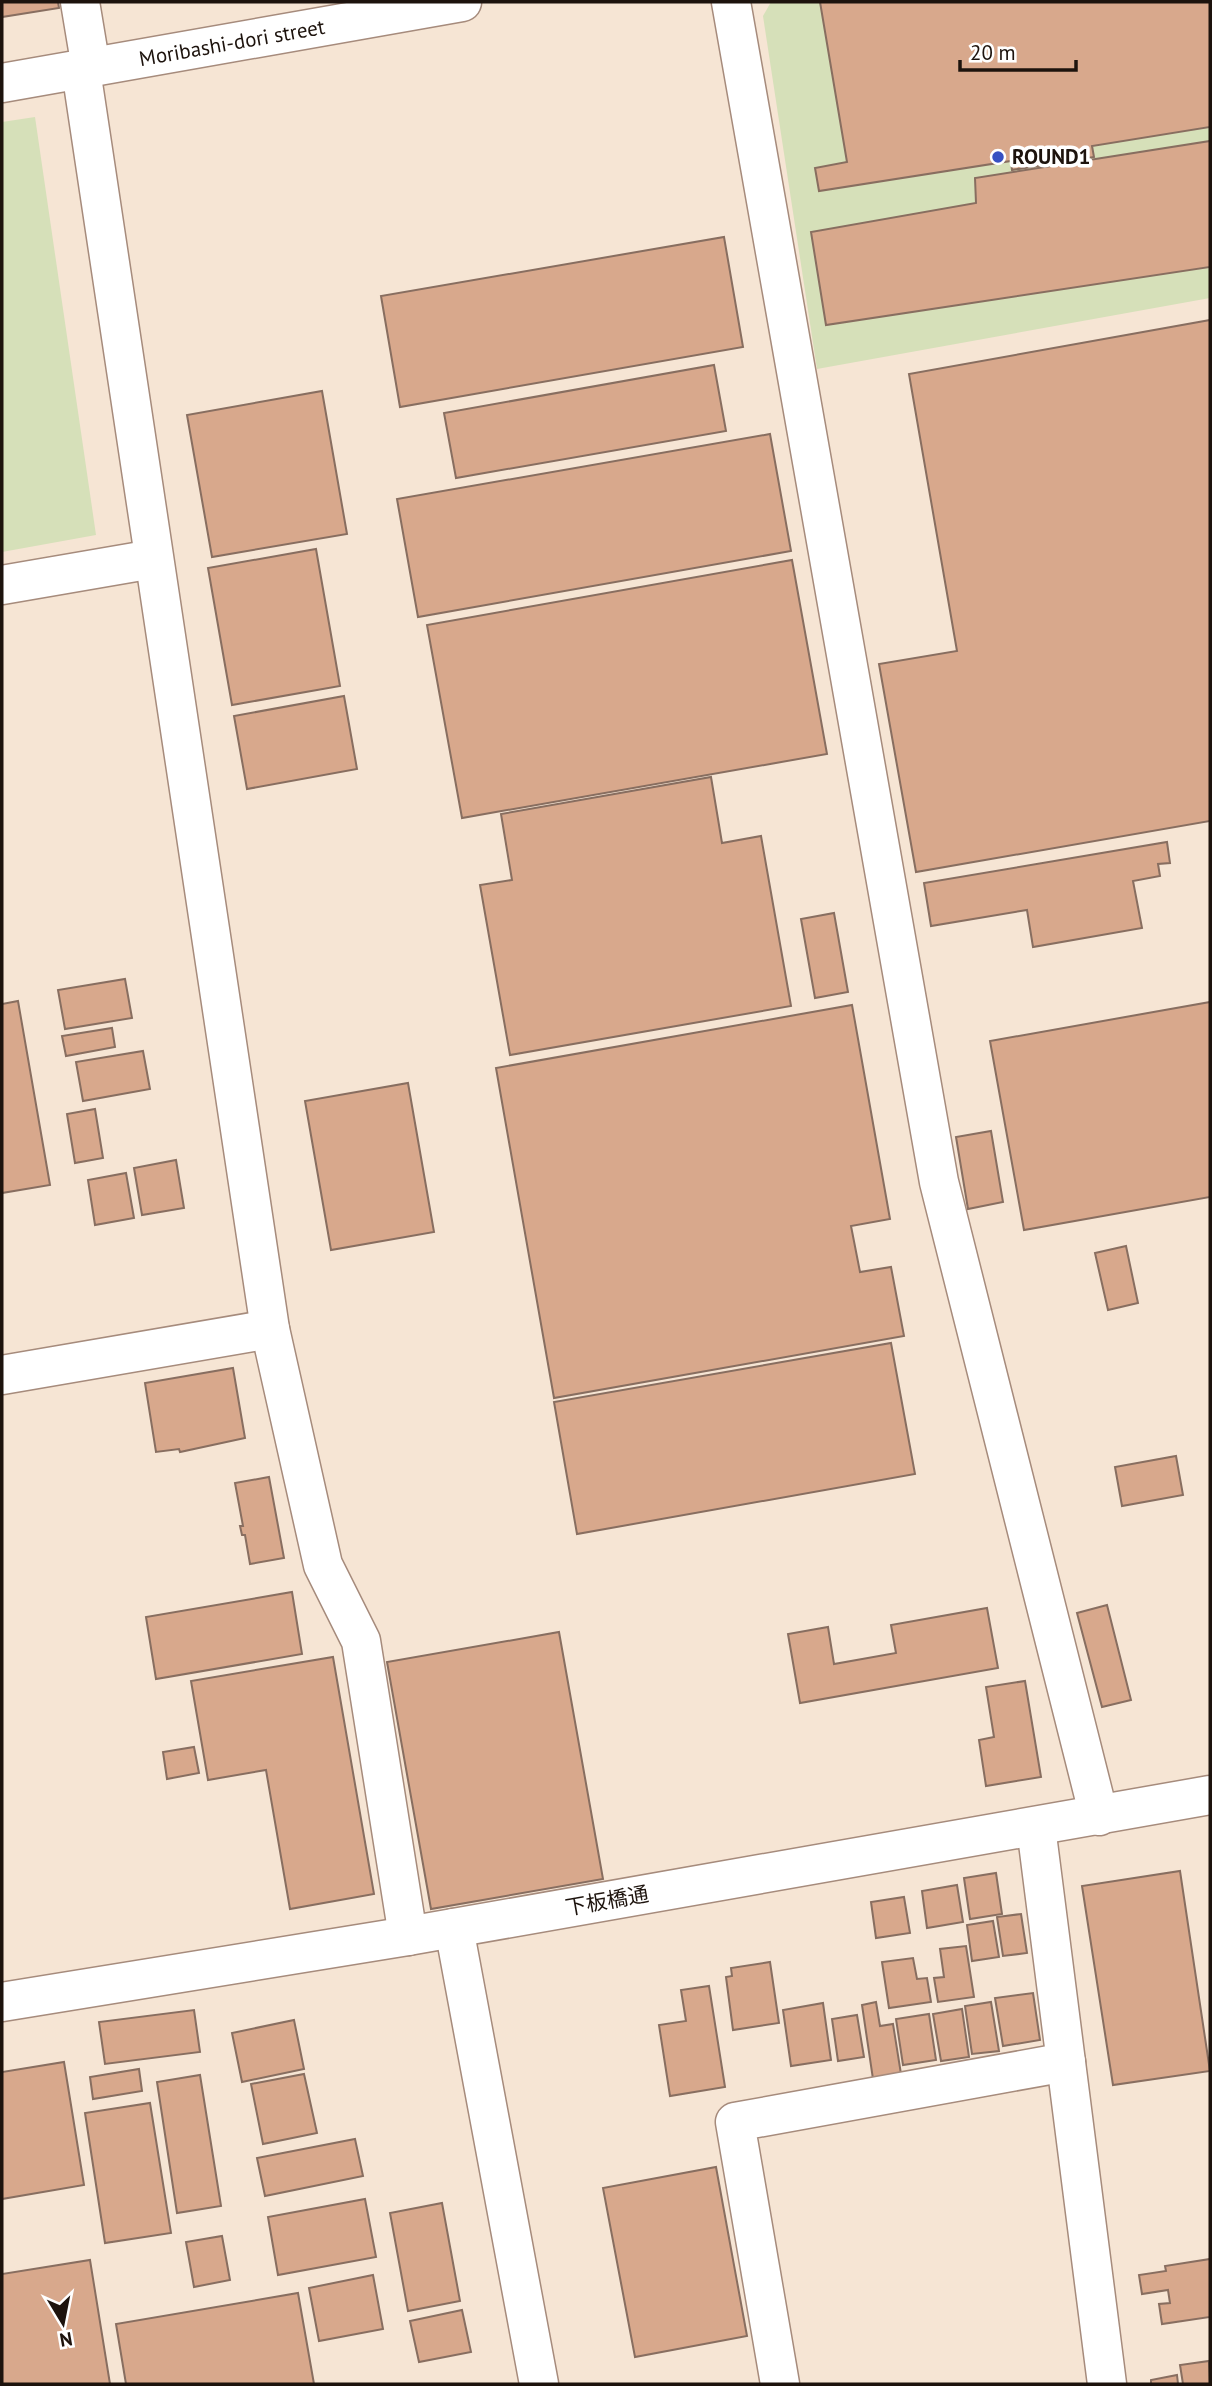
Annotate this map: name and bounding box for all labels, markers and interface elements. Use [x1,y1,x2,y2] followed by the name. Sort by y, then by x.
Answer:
[137,13,327,72] street label: Moribashi-dori street
[960,28,1076,72] scale bar
[970,39,1016,66] text: 20 m
[1012,143,1090,170] place label: ROUND1
[990,149,1006,165] marker: ROUND1
[563,1880,651,1921] street label: 下板橋通
[28,2288,98,2358] north arrow
[58,2327,74,2353] text: N

